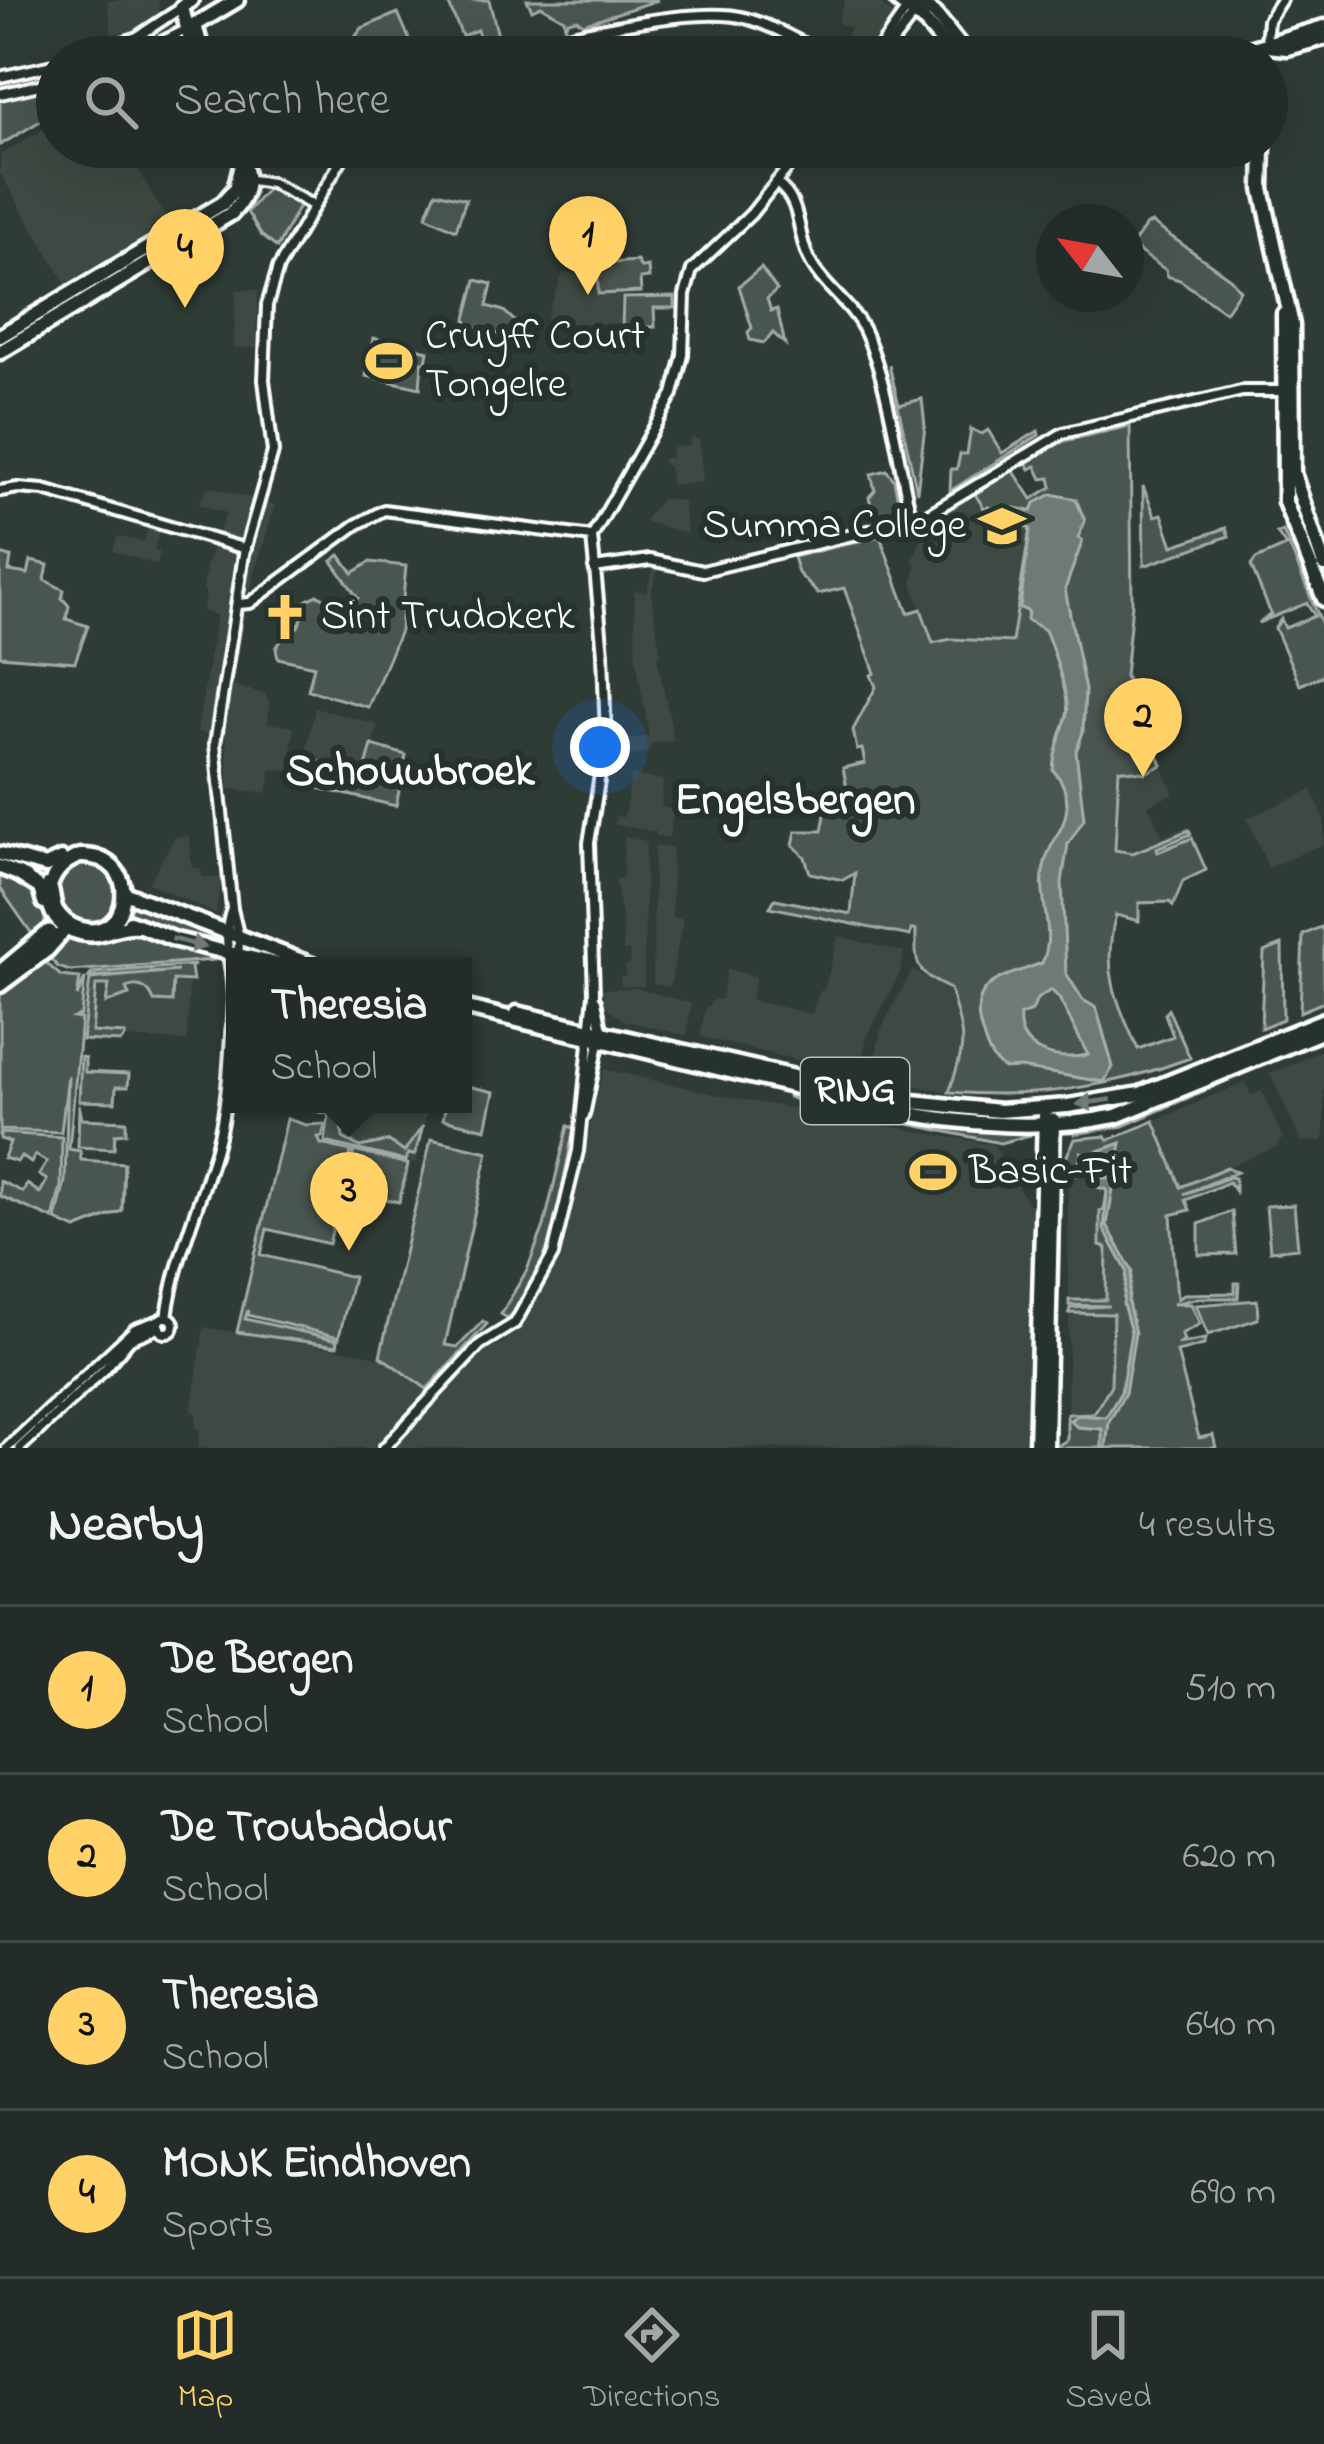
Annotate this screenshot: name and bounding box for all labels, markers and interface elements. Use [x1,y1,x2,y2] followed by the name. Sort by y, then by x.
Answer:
[36,36,1288,168] search box
[78,69,144,135] icon: search
[174,69,390,135] text: Search here
[549,196,627,295] pin: 1
[1036,204,1144,312] north arrow
[146,209,224,308] pin: 4
[425,307,645,416] place label: Cruyff Court Tongelre
[364,336,414,386] sports icon: Cruyff Court Tongelre
[702,496,966,557] place label: Summa College
[977,501,1027,551] school or university icon: Summa College
[321,587,575,648] place label: Sint Trudokerk
[260,592,310,642] church icon: Sint Trudokerk
[1104,678,1182,777] pin: 2
[570,717,630,777] your location
[286,740,536,806] district label: Schouwbroek
[675,769,915,837] district label: Engelsbergen
[170,934,207,953] one-way arrow
[226,957,472,1113] popup
[271,974,427,1040] text: Theresia
[271,1040,377,1097] text: School
[801,1058,909,1124] road number: RING
[1075,1093,1112,1112] one-way arrow
[968,1142,1132,1203] place label: Basic-Fit
[908,1147,958,1197] sports icon: Basic-Fit
[310,1152,388,1251] pin: 3
[48,1489,204,1564] text: Nearby
[1139,1498,1276,1555] text: 4 results
[162,1628,353,1694] text: De Bergen
[81,1661,93,1718] text: 1
[1184,1661,1276,1718] text: 510 m
[162,1694,269,1751] text: School
[162,1796,452,1862] text: De Troubadour
[77,1829,97,1886] text: 2
[1183,1829,1276,1886] text: 620 m
[162,1862,269,1919] text: School
[162,1964,319,2030] text: Theresia
[79,1997,95,2054] text: 3
[1186,1997,1276,2054] text: 640 m
[162,2030,269,2087] text: School
[162,2132,471,2198] text: MONK Eindhoven
[79,2165,95,2222] text: 4
[1190,2165,1276,2222] text: 690 m
[162,2198,274,2255] text: Sports
[172,2302,238,2422] tab: Map
[583,2302,721,2422] tab: Directions
[1065,2302,1152,2422] tab: Saved

